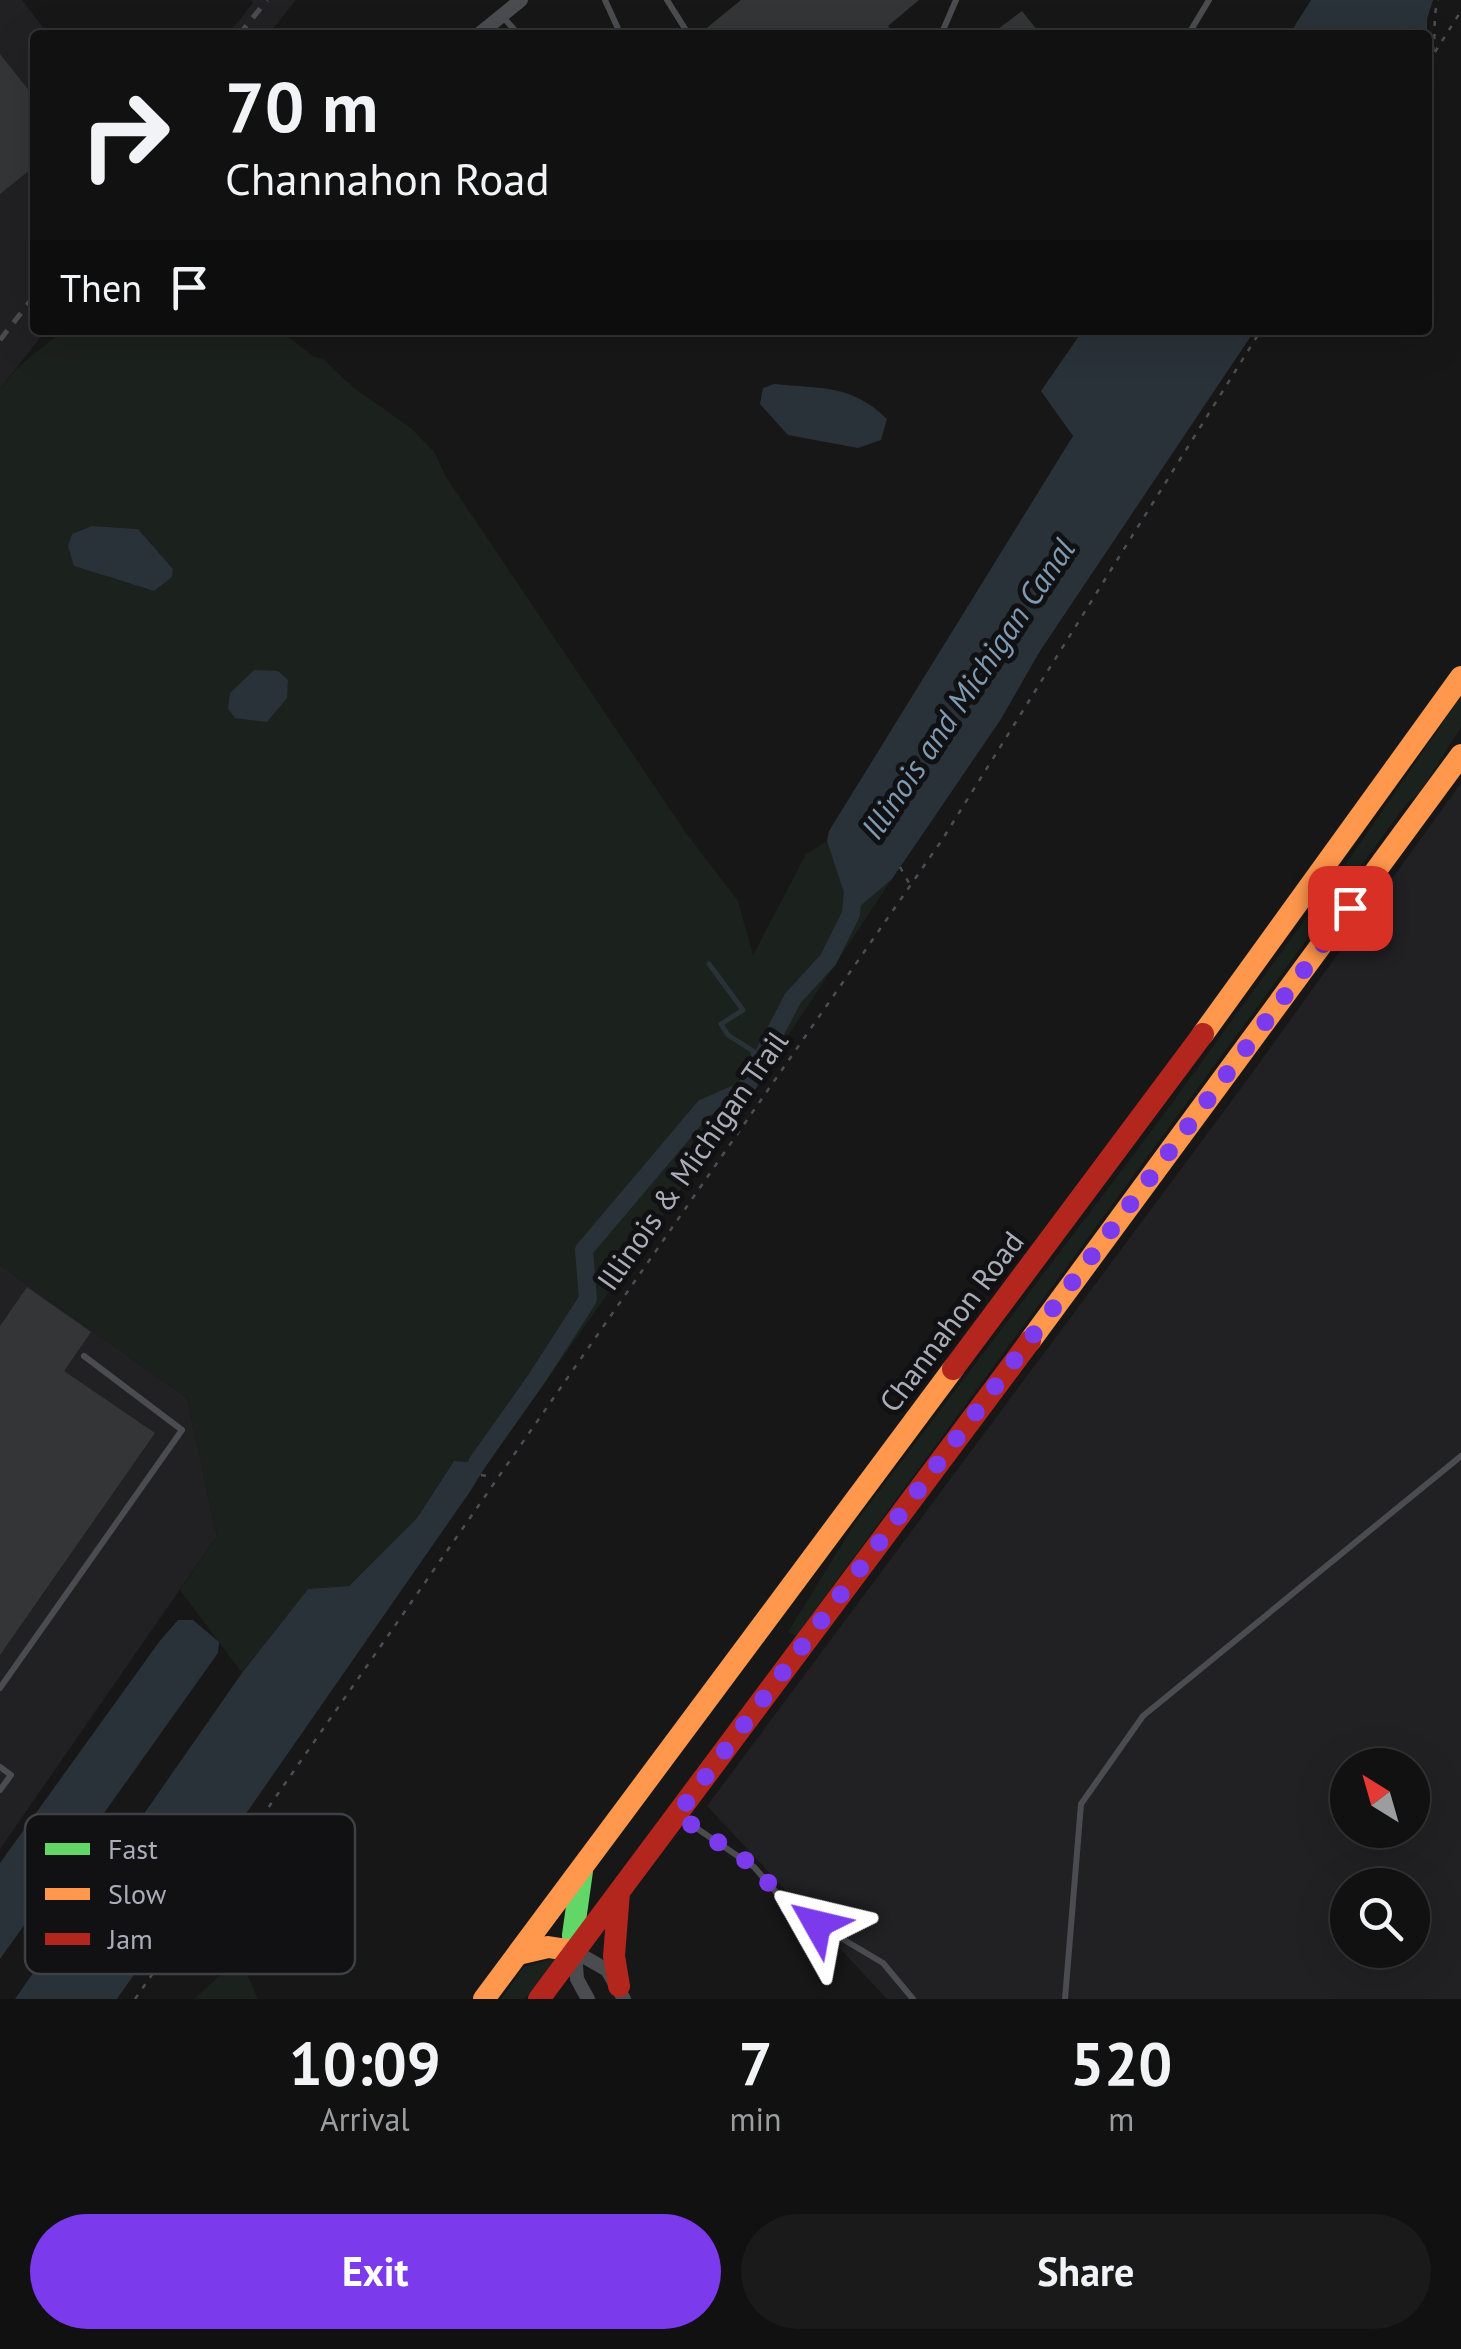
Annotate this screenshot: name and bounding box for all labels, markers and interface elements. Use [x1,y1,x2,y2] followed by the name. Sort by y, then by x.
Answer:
[225,61,378,151] text: 70 m
[60,70,190,200] icon: right
[225,149,550,207] text: Channahon Road
[162,260,217,315] icon: arrive
[60,263,142,312] text: Then
[851,529,1084,847] water label: Illinois and Michigan Canal
[1308,866,1393,951] pin
[1323,881,1378,936] icon: arrive
[588,1023,796,1297] street label: Illinois & Michigan Trail
[870,1223,1032,1419] street label: Channahon Road
[1330,1748,1430,1848] north arrow
[1330,1748,1430,1968] map controls
[25,1814,355,1974] legend
[108,1830,158,1867] text: Fast
[1330,1868,1430,1968] button: search
[765,1872,869,1976] position arrow
[108,1875,167,1912] text: Slow
[107,1920,153,1957] text: Jam
[289,2024,441,2102] text: 10:09
[739,2024,773,2102] text: 7
[1070,2024,1172,2102] text: 520
[320,2098,410,2140] text: Arrival
[730,2098,782,2140] text: min
[1108,2098,1134,2140] text: m
[30,2214,721,2329] button: Exit
[741,2214,1431,2329] button: Share

